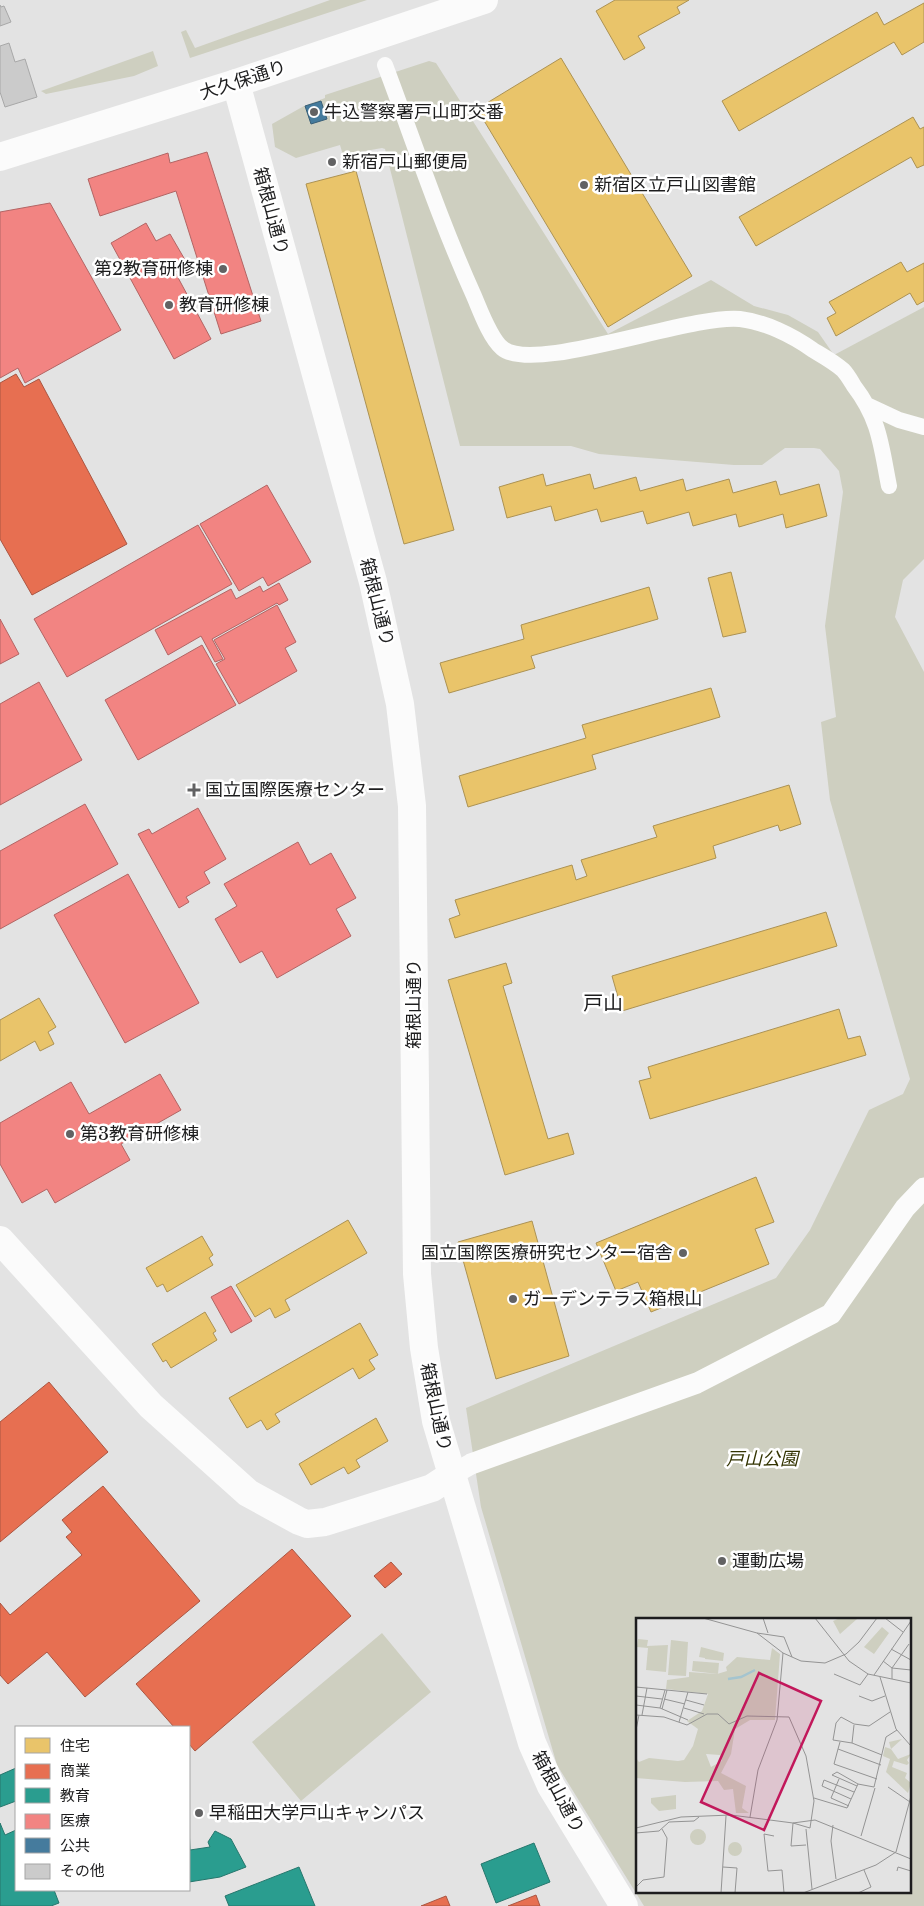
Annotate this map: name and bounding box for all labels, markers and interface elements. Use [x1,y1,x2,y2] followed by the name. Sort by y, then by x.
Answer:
[197,56,289,104] street label: 大久保通り
[324,101,504,123] place label: 牛込警察署戸山町交番
[308,106,320,118] marker: 牛込警察署戸山町交番
[342,151,468,173] place label: 新宿戸山郵便局
[326,156,338,168] marker: 新宿戸山郵便局
[249,165,293,257] street label: 箱根山通り
[594,174,756,196] place label: 新宿区立戸山図書館
[578,179,590,191] marker: 新宿区立戸山図書館
[94,258,213,280] place label: 第2教育研修棟
[217,263,229,275] marker: 第2教育研修棟
[179,294,269,316] place label: 教育研修棟
[163,299,175,311] marker: 教育研修棟
[355,556,399,648] street label: 箱根山通り
[205,779,385,801] place label: 国立国際医療センター
[187,783,201,797] marker: 国立国際医療センター
[403,959,425,1049] street label: 箱根山通り
[583,991,623,1015] district label: 戸山
[80,1123,199,1145] place label: 第3教育研修棟
[64,1128,76,1140] marker: 第3教育研修棟
[421,1242,673,1264] place label: 国立国際医療研究センター宿舎
[677,1247,689,1259] marker: 国立国際医療研究センター宿舎
[523,1288,703,1310] place label: ガーデンテラス箱根山
[507,1293,519,1305] marker: ガーデンテラス箱根山
[416,1361,456,1453] street label: 箱根山通り
[726,1448,801,1470] park label: 戸山公園
[732,1550,804,1572] place label: 運動広場
[716,1555,728,1567] marker: 運動広場
[636,1618,912,1894] inset map
[15,1726,190,1891] legend
[60,1736,90,1755] text: 住宅
[527,1747,589,1837] street label: 箱根山通り
[60,1761,90,1780] text: 商業
[60,1786,90,1805] text: 教育
[209,1802,425,1824] place label: 早稲田大学戸山キャンパス
[193,1807,205,1819] marker: 早稲田大学戸山キャンパス
[60,1811,90,1830] text: 医療
[60,1836,90,1855] text: 公共
[60,1861,105,1880] text: その他

